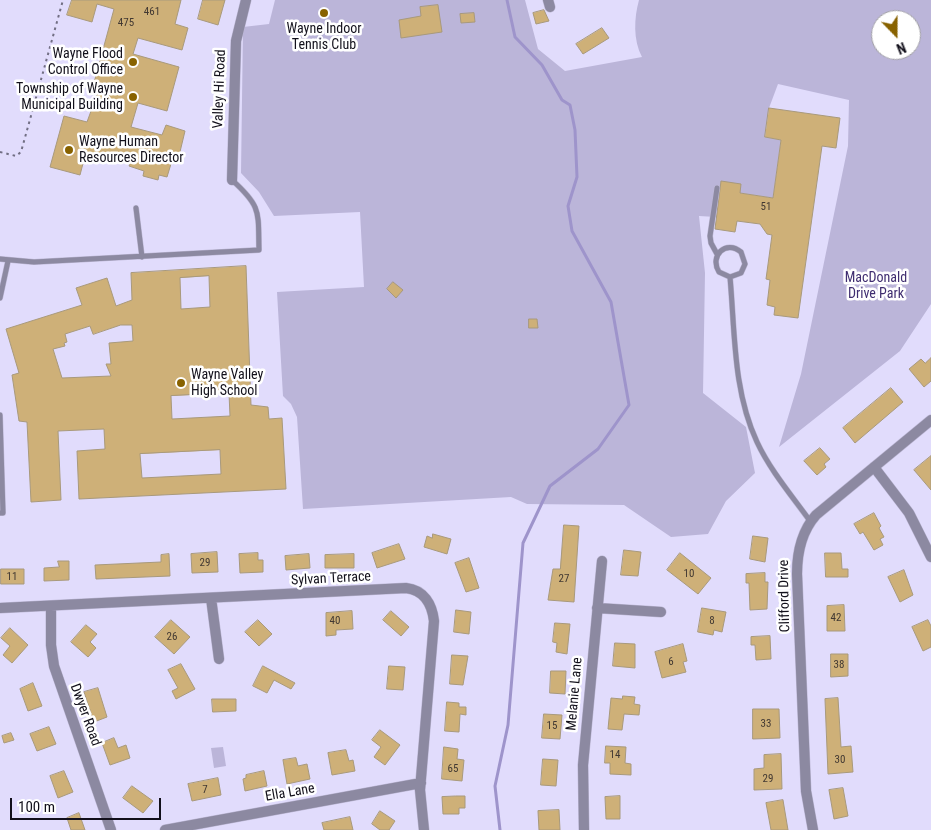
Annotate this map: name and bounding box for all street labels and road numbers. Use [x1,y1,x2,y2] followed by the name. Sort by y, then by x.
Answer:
[210,49,230,129] street label: Valley Hi Road
[776,560,794,632] street label: Clifford Drive
[291,569,371,589] street label: Sylvan Terrace
[563,657,587,731] street label: Melanie Lane
[66,682,104,748] street label: Dwyer Road
[264,780,316,806] street label: Ella Lane

